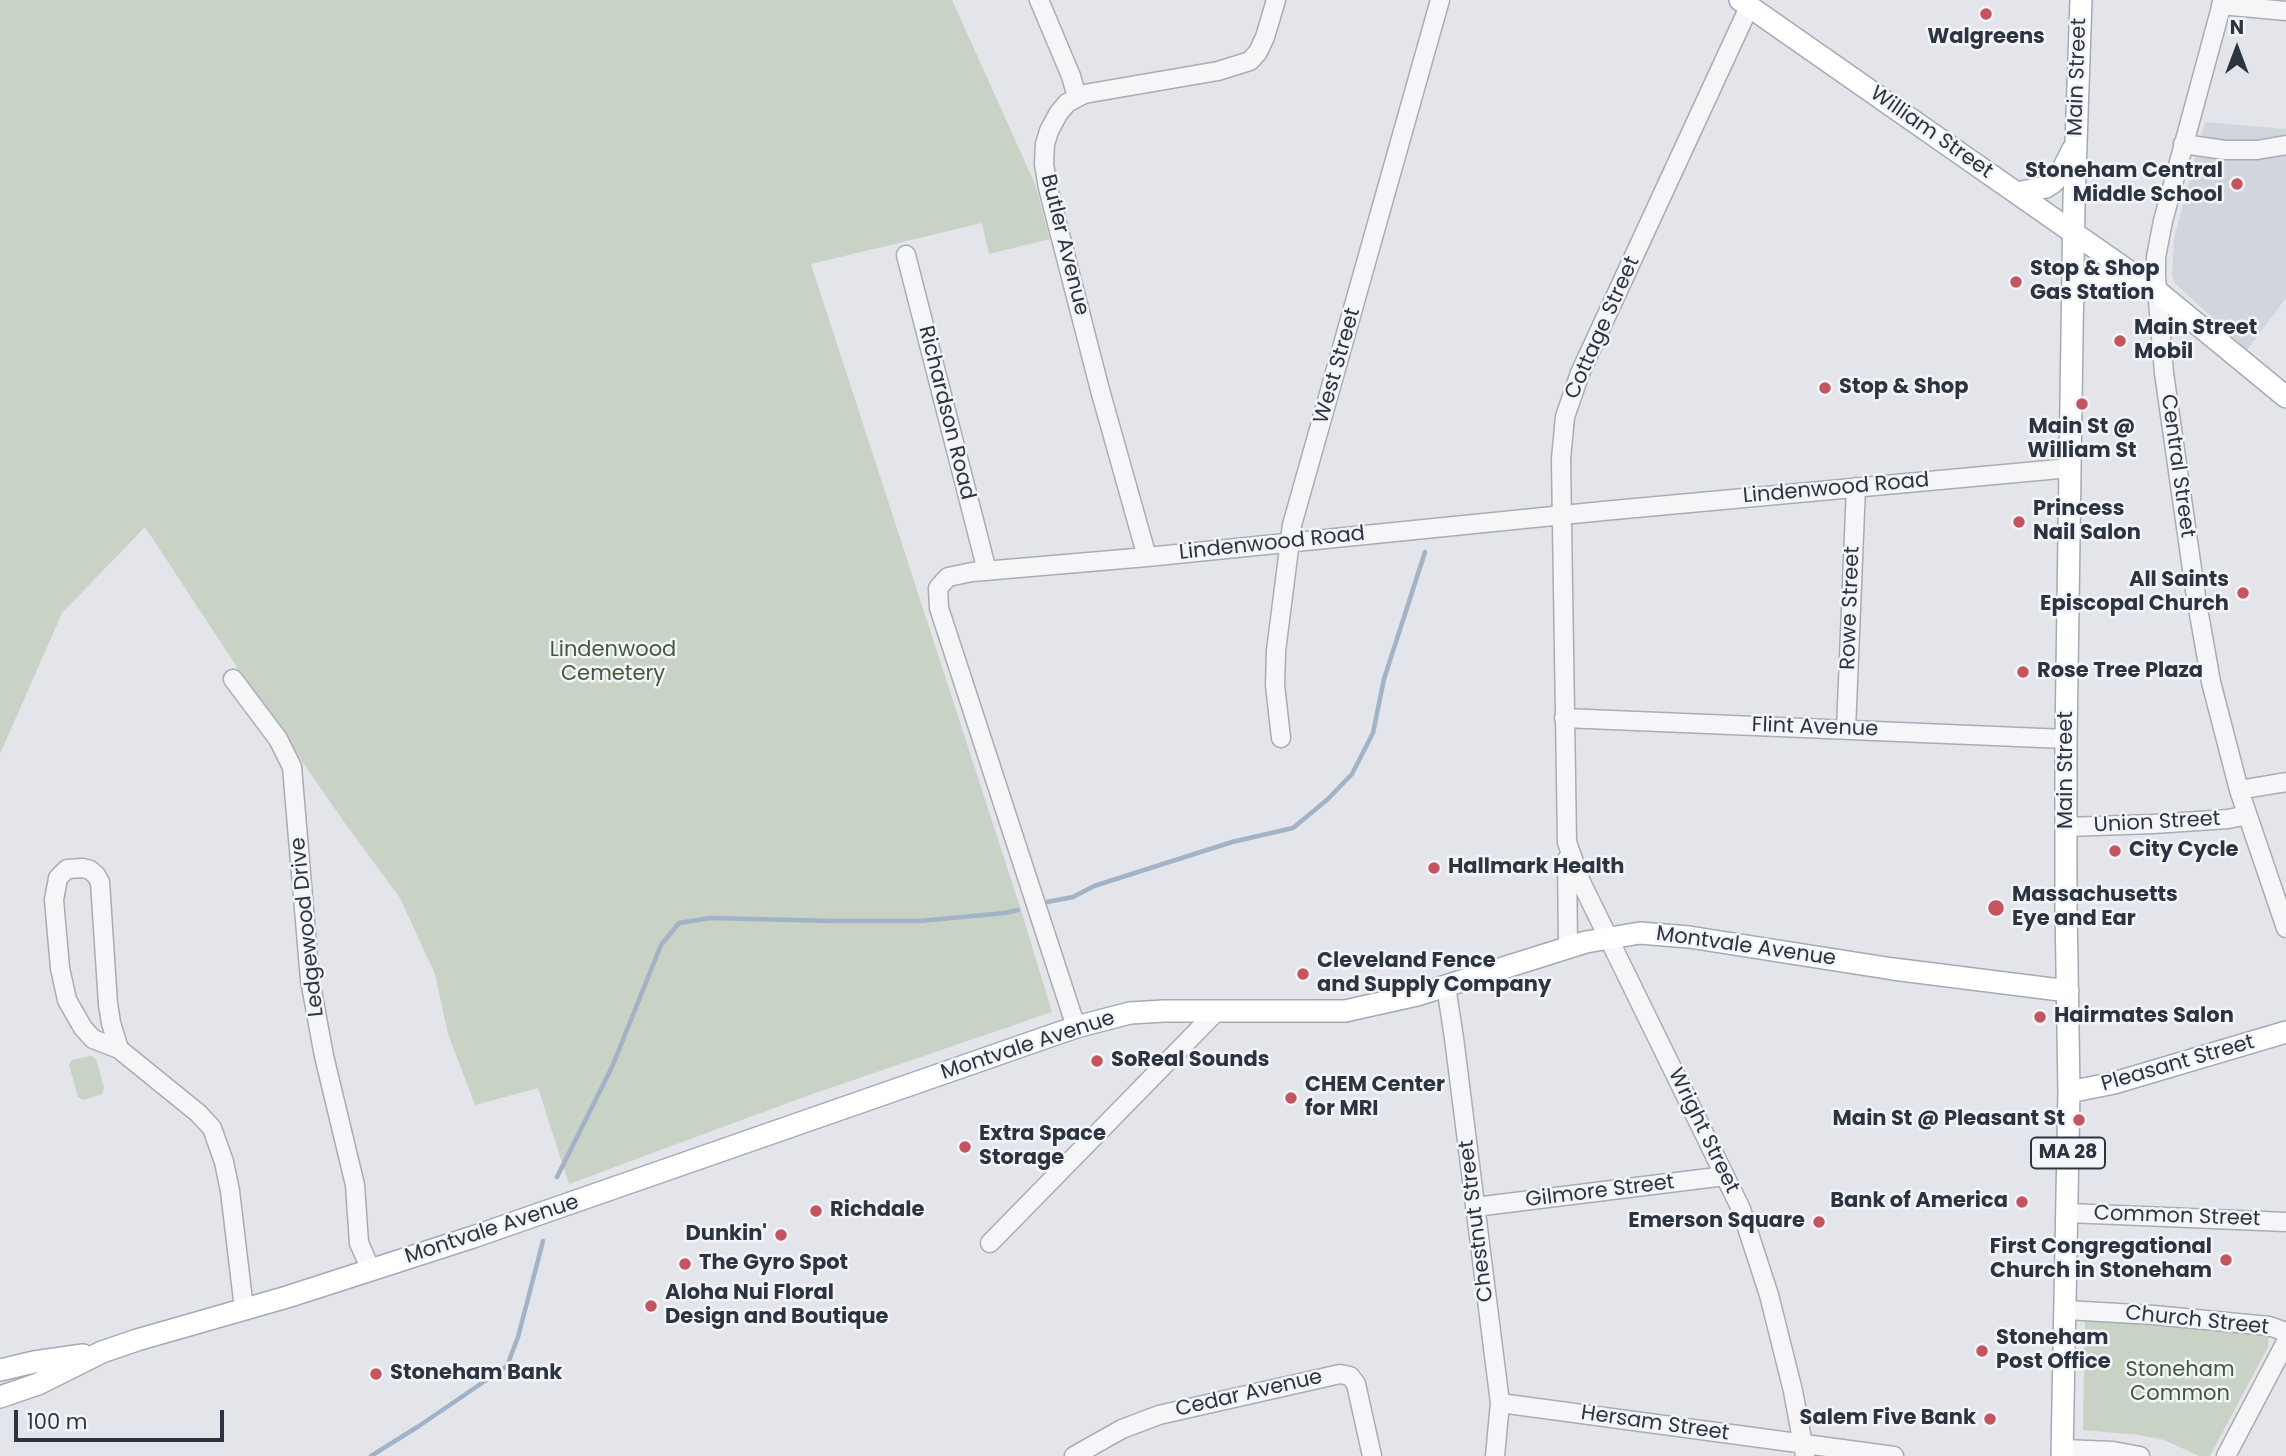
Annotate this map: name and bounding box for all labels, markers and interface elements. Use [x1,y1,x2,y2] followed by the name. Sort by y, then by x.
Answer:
[1978,6,1994,22] marker: Walgreens
[2202,14,2272,84] north arrow
[2230,14,2244,41] text: N
[2063,18,2093,136] street label: Main Street
[1927,25,2045,51] place label: Walgreens
[1865,81,1997,185] street label: William Street
[2025,159,2223,209] place label: Stoneham Central Middle School
[1034,172,1094,318] street label: Butler Avenue
[2229,176,2245,192] marker: Stoneham Central Middle School
[1560,253,1646,403] street label: Cottage Street
[2030,257,2159,307] place label: Stop & Shop Gas Station
[2008,274,2024,290] marker: Stop & Shop Gas Station
[1309,305,1367,427] street label: West Street
[2134,316,2257,366] place label: Main Street Mobil
[912,323,980,503] street label: Richardson Road
[2112,333,2128,349] marker: Main Street Mobil
[1839,375,1968,401] place label: Stop & Shop
[1817,380,1833,396] marker: Stop & Shop
[2154,393,2200,539] street label: Central Street
[2074,396,2090,412] marker: Main St @ William St
[2027,415,2137,465] place label: Main St @ William St
[1742,468,1930,510] street label: Lindenwood Road
[2033,497,2141,547] place label: Princess Nail Salon
[2011,514,2027,530] marker: Princess Nail Salon
[1178,522,1366,566] street label: Lindenwood Road
[1836,546,1866,670] street label: Rowe Street
[2040,568,2229,618] place label: All Saints Episcopal Church
[2235,585,2251,601] marker: All Saints Episcopal Church
[550,638,676,688] park label: Lindenwood Cemetery
[2037,659,2203,685] place label: Rose Tree Plaza
[2015,664,2031,680] marker: Rose Tree Plaza
[2054,711,2080,829] street label: Main Street
[1751,713,1879,743] street label: Flint Avenue
[2093,807,2221,839] street label: Union Street
[286,836,330,1018] street label: Ledgewood Drive
[2129,838,2239,864] place label: City Cycle
[2107,843,2123,859] marker: City Cycle
[1448,855,1624,881] place label: Hallmark Health
[1426,860,1442,876] marker: Hallmark Health
[2012,883,2178,933] place label: Massachusetts Eye and Ear
[1986,898,2006,918] marker: Massachusetts Eye and Ear
[1655,922,1837,972] street label: Montvale Avenue
[1317,949,1551,999] place label: Cleveland Fence and Supply Company
[1295,966,1311,982] marker: Cleveland Fence and Supply Company
[2054,1004,2234,1030] place label: Hairmates Salon
[938,1006,1118,1086] street label: Montvale Avenue
[2032,1009,2048,1025] marker: Hairmates Salon
[2099,1030,2257,1098] street label: Pleasant Street
[1111,1048,1269,1074] place label: SoReal Sounds
[1089,1053,1105,1069] marker: SoReal Sounds
[1662,1064,1744,1198] street label: Wright Street
[1305,1073,1445,1123] place label: CHEM Center for MRI
[1283,1090,1299,1106] marker: CHEM Center for MRI
[1833,1107,2065,1133] place label: Main St @ Pleasant St
[2071,1112,2087,1128] marker: Main St @ Pleasant St
[979,1122,1106,1172] place label: Extra Space Storage
[2031,1138,2105,1168] road number: MA 28
[957,1139,973,1155] marker: Extra Space Storage
[1455,1139,1499,1303] street label: Chestnut Street
[1524,1170,1676,1214] street label: Gilmore Street
[1830,1189,2008,1215] place label: Bank of America
[402,1190,582,1270] street label: Montvale Avenue
[2014,1194,2030,1210] marker: Bank of America
[830,1198,924,1224] place label: Richdale
[2093,1201,2261,1233] street label: Common Street
[808,1203,824,1219] marker: Richdale
[1628,1209,1805,1235] place label: Emerson Square
[1811,1214,1827,1230] marker: Emerson Square
[685,1222,767,1248] place label: Dunkin'
[773,1227,789,1243] marker: Dunkin'
[1990,1235,2212,1285] place label: First Congregational Church in Stoneham
[699,1251,848,1277] place label: The Gyro Spot
[2218,1252,2234,1268] marker: First Congregational Church in Stoneham
[677,1256,693,1272] marker: The Gyro Spot
[665,1281,889,1331] place label: Aloha Nui Floral Design and Boutique
[643,1298,659,1314] marker: Aloha Nui Floral Design and Boutique
[2124,1301,2270,1341] street label: Church Street
[1996,1326,2111,1376] place label: Stoneham Post Office
[1974,1343,1990,1359] marker: Stoneham Post Office
[2125,1358,2235,1408] park label: Stoneham Common
[390,1361,562,1387] place label: Stoneham Bank
[1173,1365,1325,1423] street label: Cedar Avenue
[368,1366,384,1382] marker: Stoneham Bank
[18,1396,228,1440] scale bar
[1579,1401,1731,1447] street label: Hersam Street
[1800,1406,1976,1432] place label: Salem Five Bank
[27,1407,87,1436] text: 100 m
[1982,1411,1998,1427] marker: Salem Five Bank

